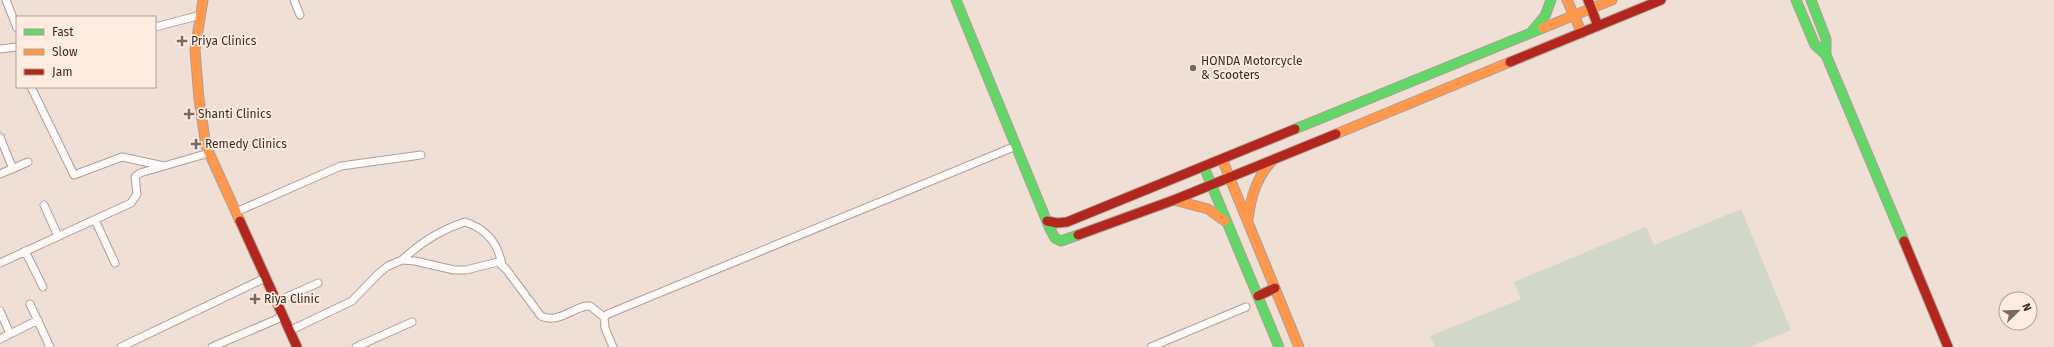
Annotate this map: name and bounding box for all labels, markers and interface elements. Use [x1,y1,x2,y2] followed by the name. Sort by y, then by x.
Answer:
[16,16,156,88] legend
[52,25,74,39] text: Fast
[191,34,257,48] place label: Priya Clinics
[176,35,188,47] marker: Priya Clinics
[52,45,78,59] text: Slow
[1201,54,1302,82] place label: HONDA Motorcycle & Scooters
[1188,63,1198,73] marker: HONDA Motorcycle & Scooters
[52,65,72,79] text: Jam
[198,107,272,121] place label: Shanti Clinics
[183,108,195,120] marker: Shanti Clinics
[205,137,287,151] place label: Remedy Clinics
[190,138,202,150] marker: Remedy Clinics
[1998,291,2038,331] north arrow
[264,292,320,306] place label: Riya Clinic
[249,293,261,305] marker: Riya Clinic
[2019,301,2034,313] text: N

